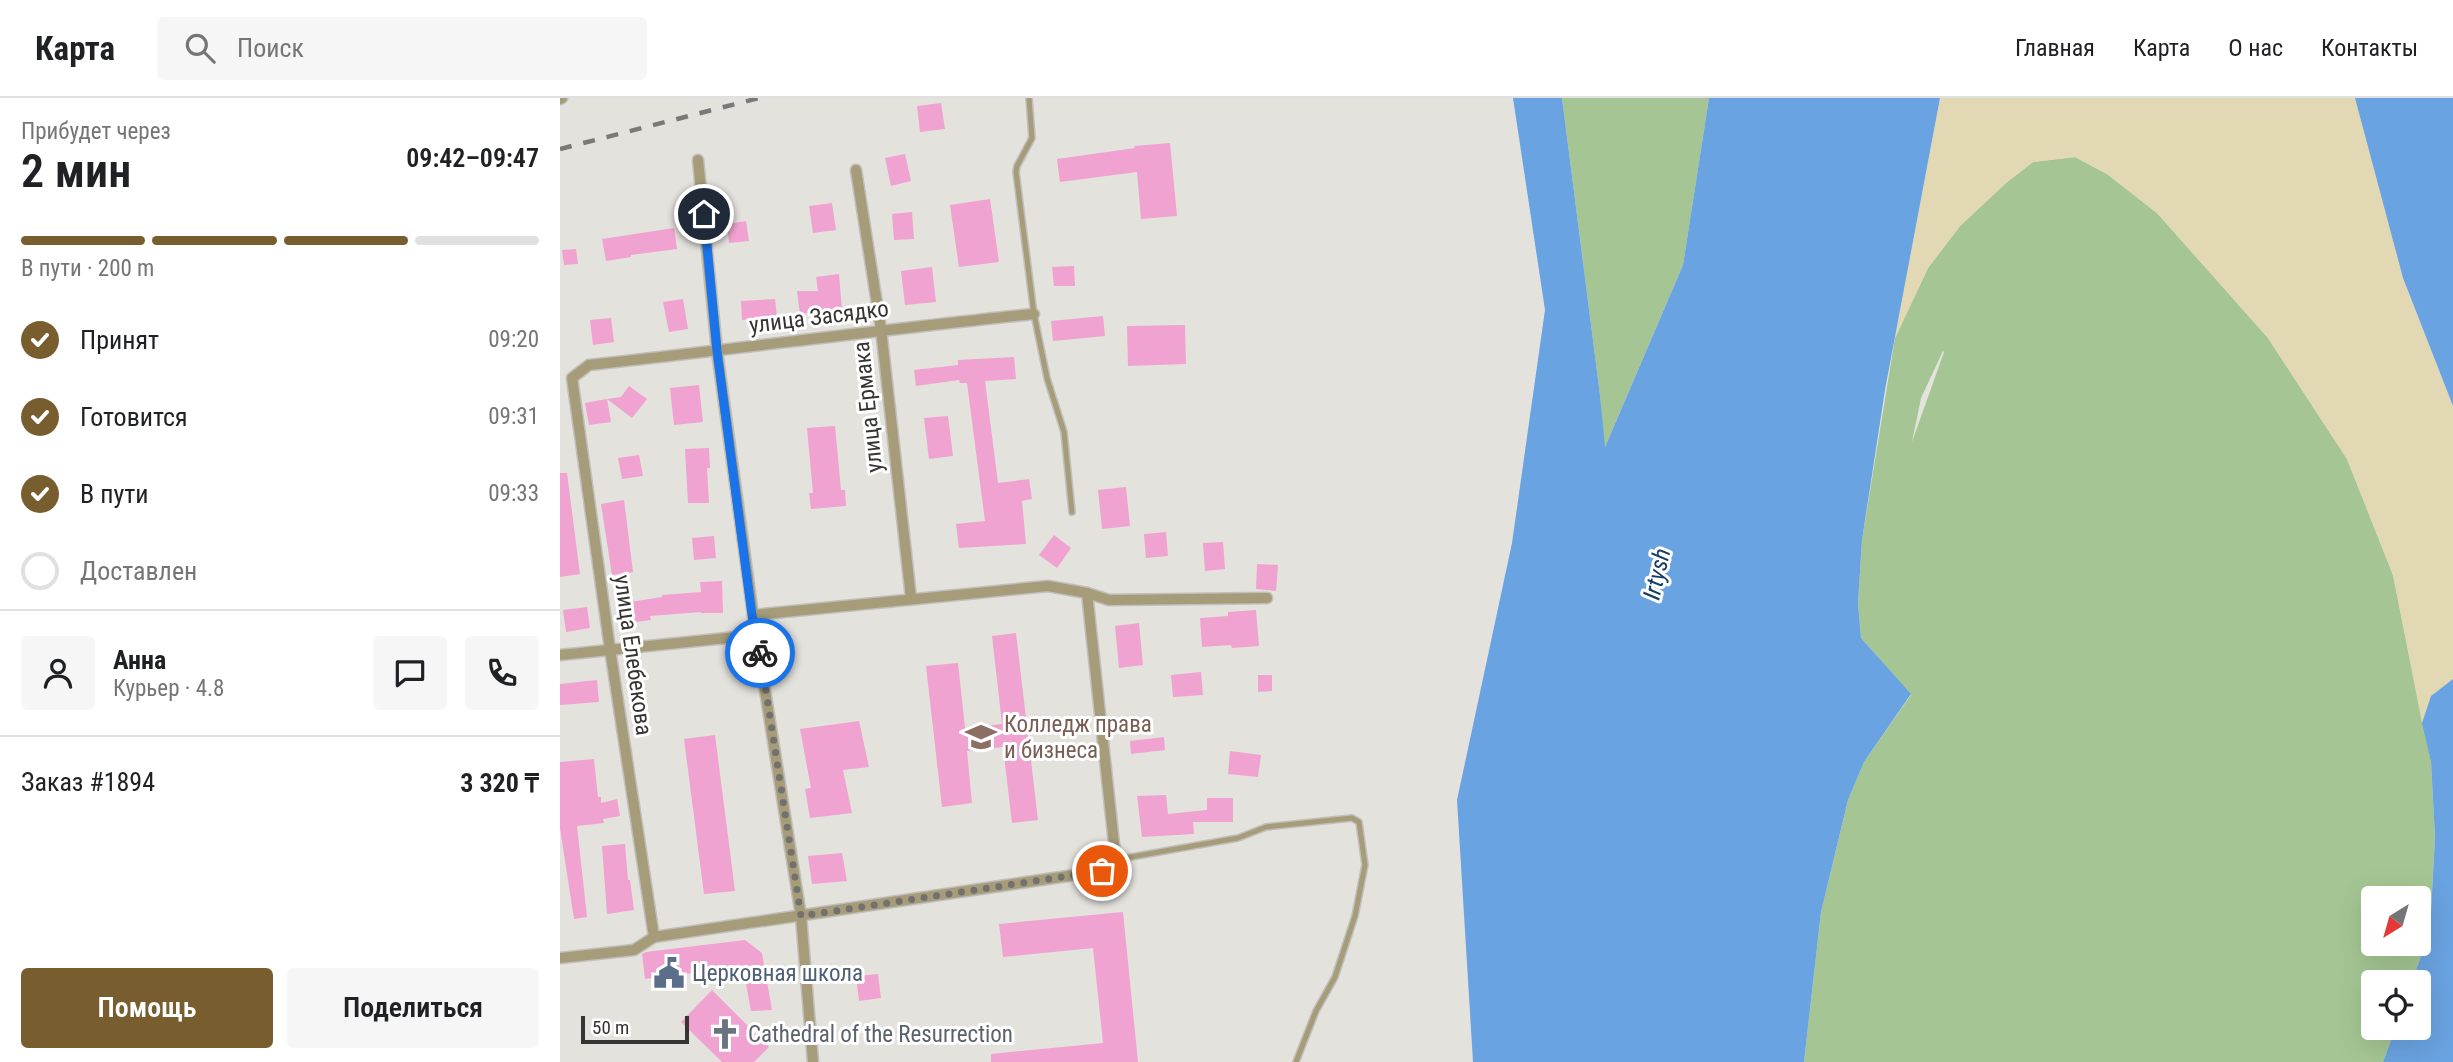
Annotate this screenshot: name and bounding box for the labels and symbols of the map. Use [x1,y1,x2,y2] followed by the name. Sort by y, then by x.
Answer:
[674,184,734,244] pin
[748,295,890,339] street label: улица Засядко
[848,340,888,474] street label: улица Ермака
[1638,546,1676,602] water label: Irtysh
[608,573,658,737] street label: улица Елебекова
[725,618,795,688] courier
[1004,711,1152,764] place label: Колледж права и бизнеса
[964,720,998,754] school or university icon: Колледж права и бизнеса
[1072,841,1132,901] pin
[2361,886,2431,956] north arrow
[652,956,686,990] public building icon: Церковная школа
[692,960,863,987] place label: Церковная школа
[581,1013,690,1045] scale bar
[708,1017,742,1051] church icon: Cathedral of the Resurrection
[748,1021,1013,1048] place label: Cathedral of the Resurrection

